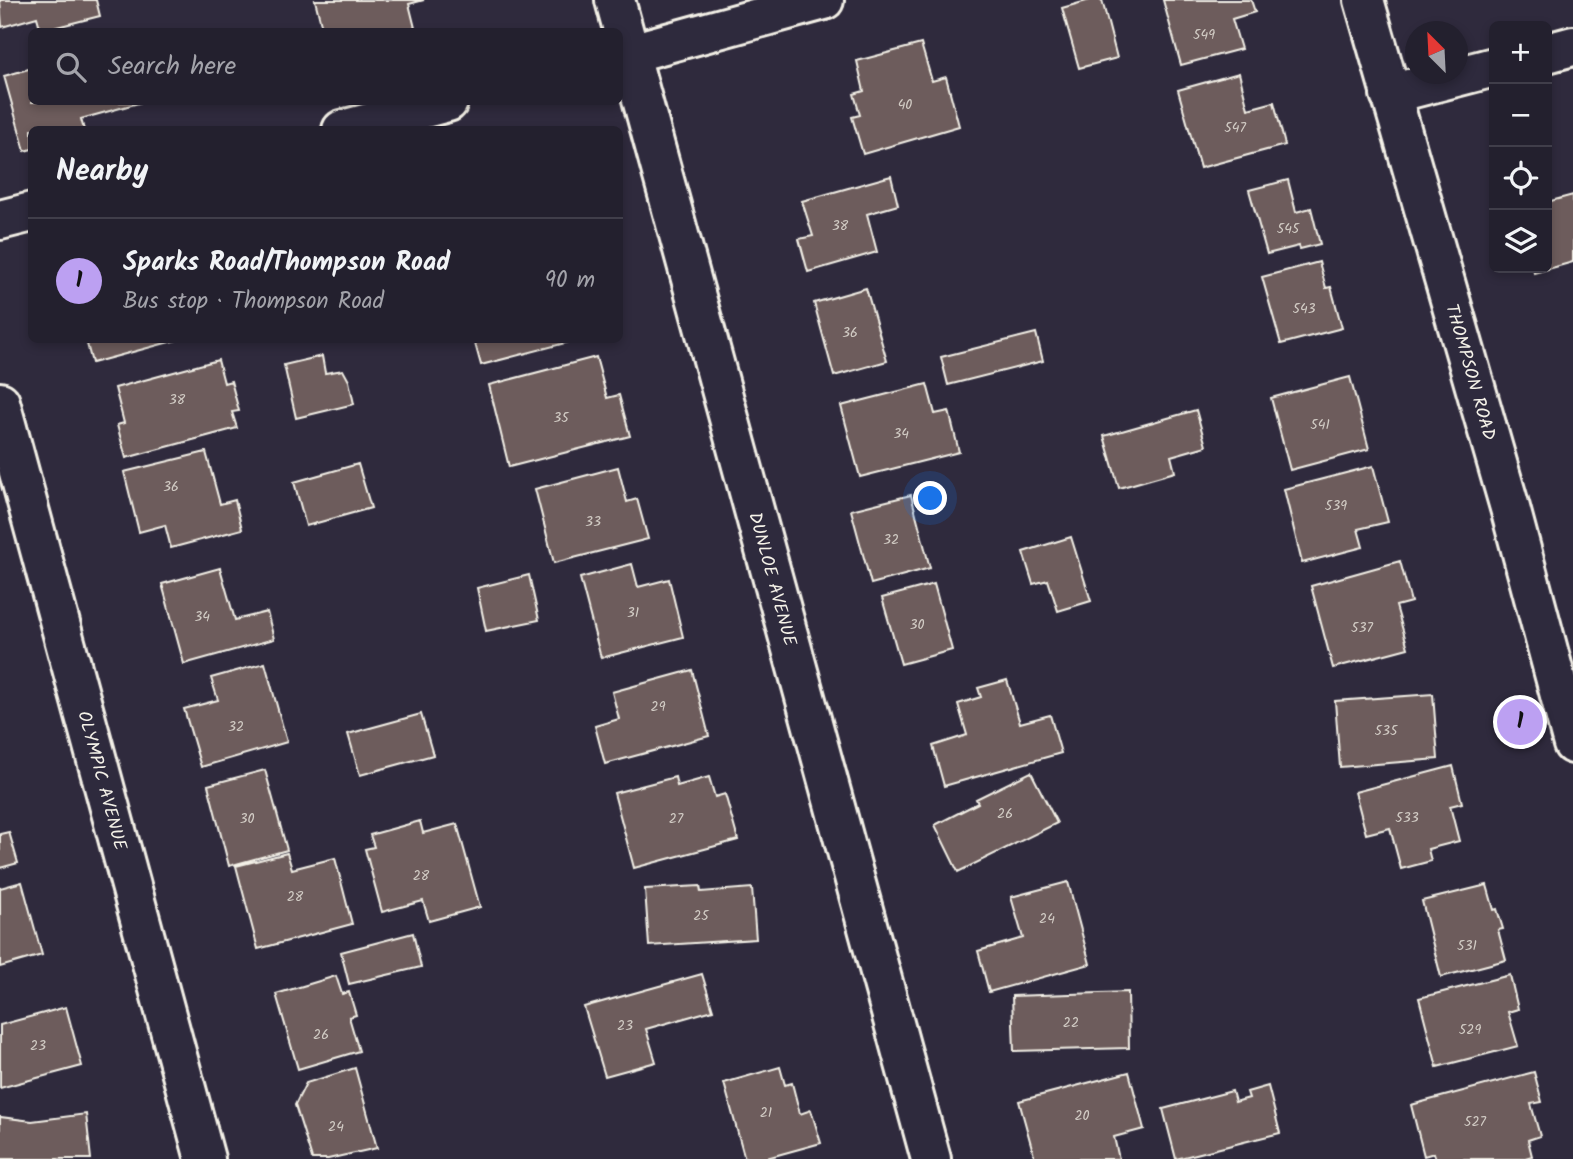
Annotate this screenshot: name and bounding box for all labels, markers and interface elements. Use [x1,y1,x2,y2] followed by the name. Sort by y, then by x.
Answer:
[1405,21,1468,84] north arrow
[1489,21,1552,273] map controls
[1489,21,1552,84] button: +
[1193,24,1215,46] house number: 549
[28,28,623,105] search box
[108,46,236,88] text: Search here
[52,48,90,86] icon: search
[1489,84,1552,147] button: −
[898,94,912,116] house number: 40
[1224,117,1246,139] house number: 547
[1489,147,1552,210] button: locate
[56,148,148,196] text: Nearby
[1489,210,1552,273] button: layers
[832,215,849,237] house number: 38
[1277,218,1301,240] house number: 545
[123,242,450,284] text: Sparks Road/Thompson Road
[76,263,82,299] text: 1
[545,263,595,299] text: 90 m
[123,284,384,320] text: Bus stop · Thompson Road
[1292,298,1316,320] house number: 543
[1436,301,1503,444] street label: THOMPSON ROAD
[842,322,858,344] house number: 36
[169,389,186,411] house number: 38
[553,407,570,429] house number: 35
[1310,414,1330,436] house number: 541
[893,423,909,445] house number: 34
[163,476,179,498] house number: 36
[913,481,947,515] your location
[1325,495,1347,517] house number: 539
[739,509,804,650] street label: DUNLOE AVENUE
[585,511,601,533] house number: 33
[883,529,899,551] house number: 32
[627,602,639,624] house number: 31
[194,606,210,628] house number: 34
[910,614,925,636] house number: 30
[1351,617,1374,639] house number: 537
[651,696,666,718] house number: 29
[1497,696,1543,748] pin: 1
[68,708,134,854] street label: OLYMPIC AVENUE
[228,716,244,738] house number: 32
[1374,720,1399,742] house number: 535
[997,803,1013,825] house number: 26
[1395,807,1419,829] house number: 533
[240,808,255,830] house number: 30
[669,808,684,830] house number: 27
[413,865,430,887] house number: 28
[287,886,304,908] house number: 28
[693,905,710,927] house number: 25
[1039,908,1055,930] house number: 24
[1457,935,1477,957] house number: 531
[1063,1012,1079,1034] house number: 22
[617,1015,633,1037] house number: 23
[1459,1019,1481,1041] house number: 529
[313,1024,329,1046] house number: 26
[30,1035,46,1057] house number: 23
[760,1102,772,1124] house number: 21
[1074,1105,1090,1127] house number: 20
[1464,1111,1487,1133] house number: 527
[328,1116,344,1138] house number: 24

